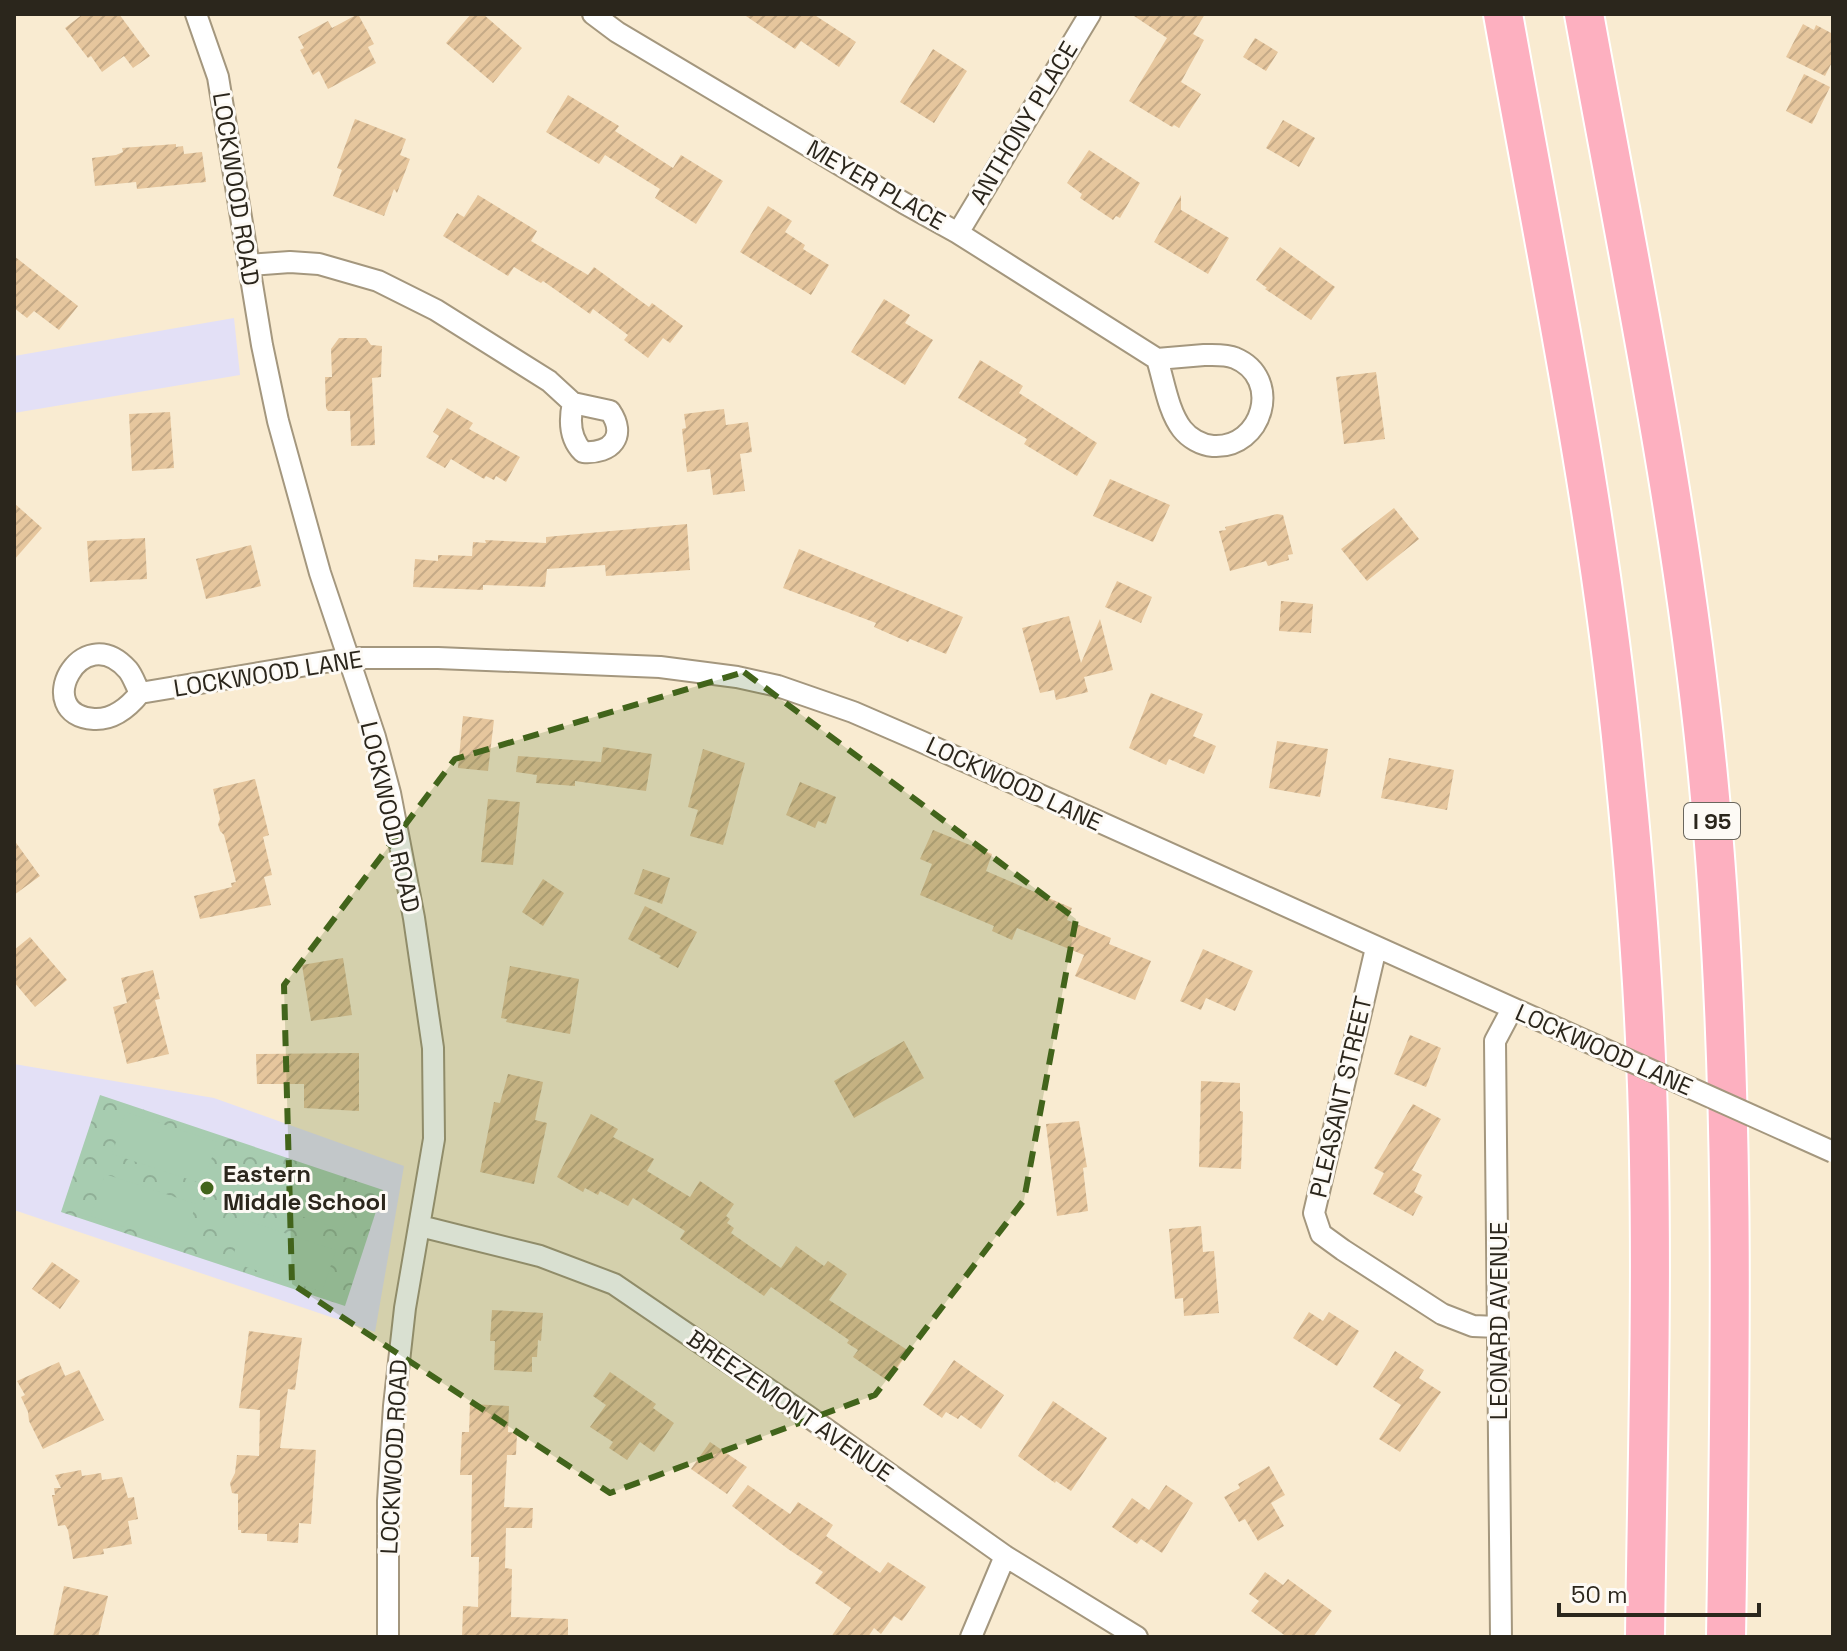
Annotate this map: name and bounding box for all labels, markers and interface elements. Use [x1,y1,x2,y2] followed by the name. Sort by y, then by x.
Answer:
[963,36,1084,210] street label: ANTHONY PLACE
[206,90,267,288] street label: LOCKWOOD ROAD
[801,132,951,237] street label: MEYER PLACE
[171,643,365,704] street label: LOCKWOOD LANE
[353,718,428,915] street label: LOCKWOOD ROAD
[921,729,1107,838] street label: LOCKWOOD LANE
[1684,803,1740,839] road number: I 95
[1302,993,1379,1201] street label: PLEASANT STREET
[1511,997,1698,1103] street label: LOCKWOOD LANE
[223,1158,387,1217] place label: Eastern Middle School
[198,1179,216,1197] marker: Eastern Middle School
[1483,1222,1514,1420] street label: LEONARD AVENUE
[681,1323,900,1489] street label: BREEZEMONT AVENUE
[373,1359,414,1555] street label: LOCKWOOD ROAD
[1559,1567,1759,1617] scale bar
[1571,1579,1628,1610] text: 50 m

